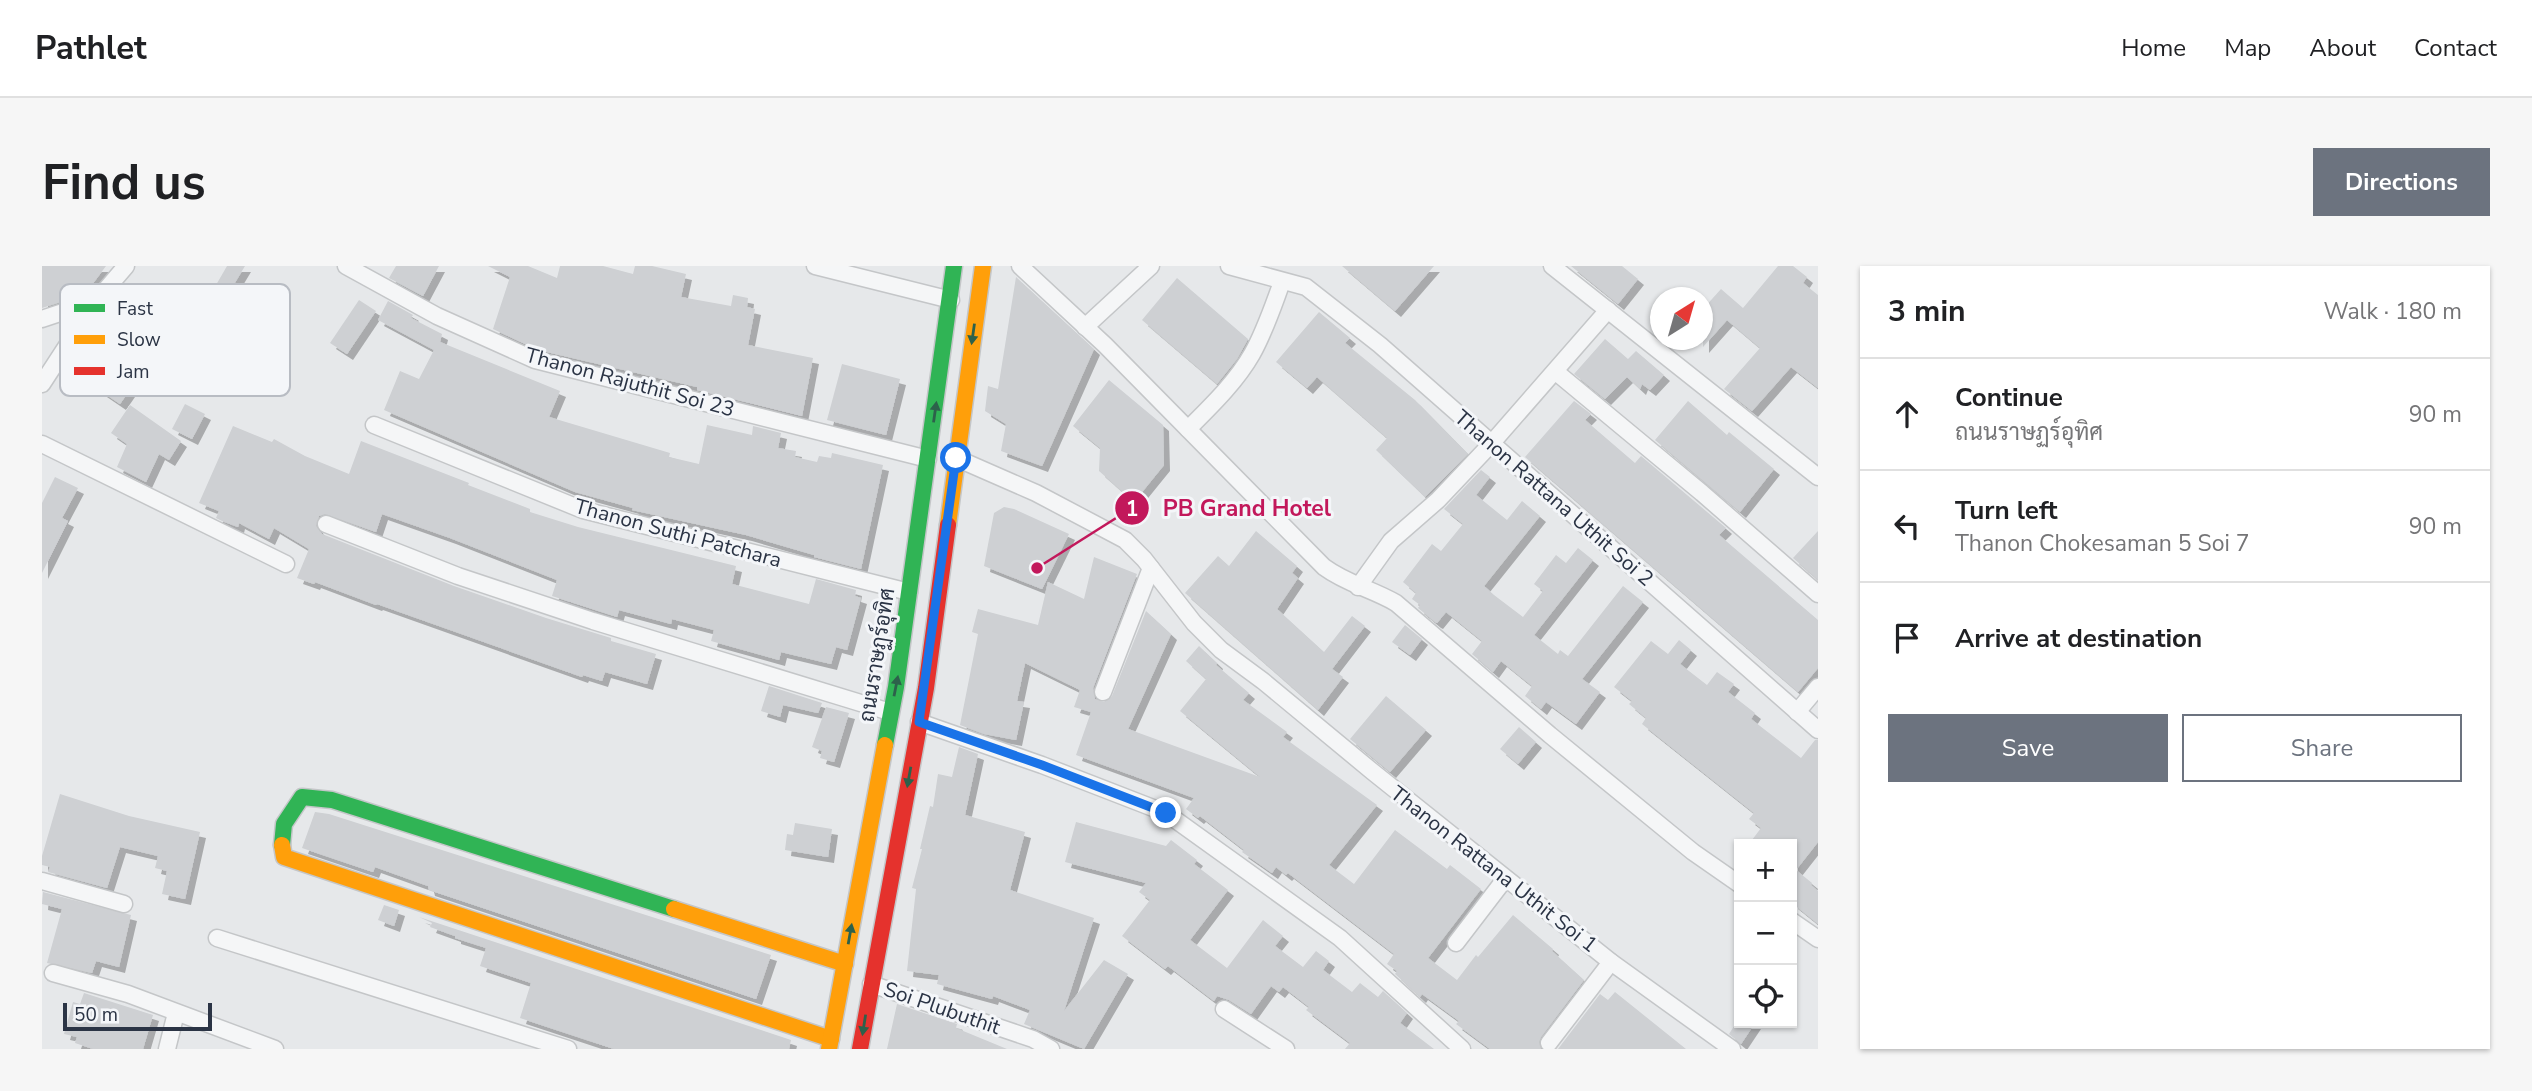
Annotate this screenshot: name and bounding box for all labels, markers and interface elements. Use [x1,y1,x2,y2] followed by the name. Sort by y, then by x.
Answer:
[35,26,147,71] text: Pathlet
[2121,32,2186,64] text: Home
[2224,32,2271,64] text: Map
[2309,32,2376,64] text: About
[2414,32,2497,64] text: Contact
[2313,148,2490,216] button: Directions
[42,149,206,216] text: Find us
[60,284,290,396] legend
[1650,287,1713,350] north arrow
[1888,291,1966,332] text: 3 min
[117,296,153,322] text: Fast
[2323,296,2462,327] text: Walk · 180 m
[968,323,979,345] one-way arrow
[117,327,161,353] text: Slow
[522,341,738,423] street label: Thanon Rajuthit Soi 23
[116,359,150,385] text: Jam
[1955,380,2063,415] text: Continue
[1888,395,1926,433] icon: ahead
[2409,399,2462,430] text: 90 m
[929,401,940,423] one-way arrow
[1448,404,1660,592] street label: Thanon Rattana Uthit Soi 2
[1955,417,2103,448] text: ถนนราษฏร์อุทิศ
[940,442,971,473] route start
[1114,486,1345,530] callout: PB Grand Hotel
[571,492,785,574] street label: Thanon Suthi Patchara
[1163,493,1332,524] text: PB Grand Hotel
[1955,493,2058,528] text: Turn left
[1126,495,1138,523] text: 1
[1888,507,1926,545] icon: left
[2409,511,2462,542] text: 90 m
[1955,528,2250,559] text: Thanon Chokesaman 5 Soi 7
[853,586,901,724] street label: ถนนราษฏร์อุทิศ
[1888,619,1926,657] icon: arrive
[1955,621,2202,656] text: Arrive at destination
[890,675,901,697] one-way arrow
[1888,714,2168,782] button: Save
[2182,714,2462,782] button: Share
[904,766,915,788] one-way arrow
[1385,779,1603,959] street label: Thanon Rattana Uthit Soi 1
[1150,797,1181,828] route end
[1734,839,1797,1028] map controls
[1734,839,1797,902] button: +
[1734,902,1797,965] button: −
[845,923,856,945] one-way arrow
[1734,965,1797,1028] button: locate
[880,975,1005,1041] street label: Soi Plubuthit
[63,1000,212,1032] scale bar
[74,1002,118,1028] text: 50 m
[858,1014,869,1036] one-way arrow

